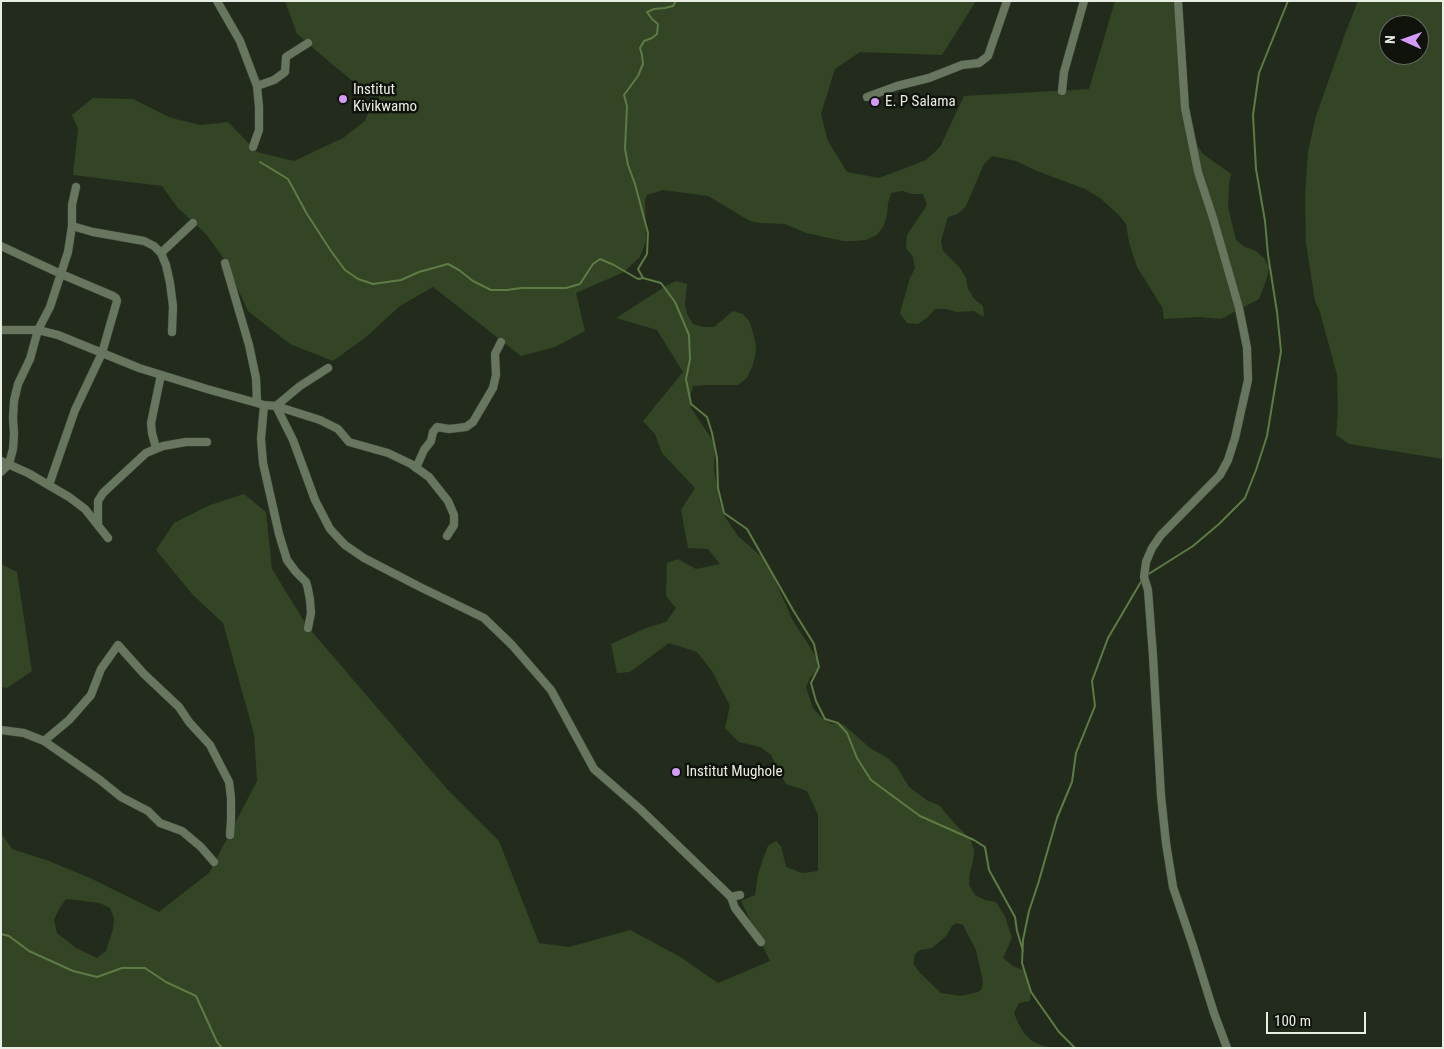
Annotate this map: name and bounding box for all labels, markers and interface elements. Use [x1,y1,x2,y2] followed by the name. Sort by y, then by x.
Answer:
[1379,15,1429,65] north arrow
[1382,35,1398,44] text: N
[353,81,417,116] place label: Institut Kivikwamo
[337,93,349,105] marker: Institut Kivikwamo
[885,93,956,111] place label: E. P Salama
[869,96,881,108] marker: E. P Salama
[686,763,783,781] place label: Institut Mughole
[670,766,682,778] marker: Institut Mughole
[1269,1002,1369,1034] scale bar
[1274,1012,1311,1030] text: 100 m

